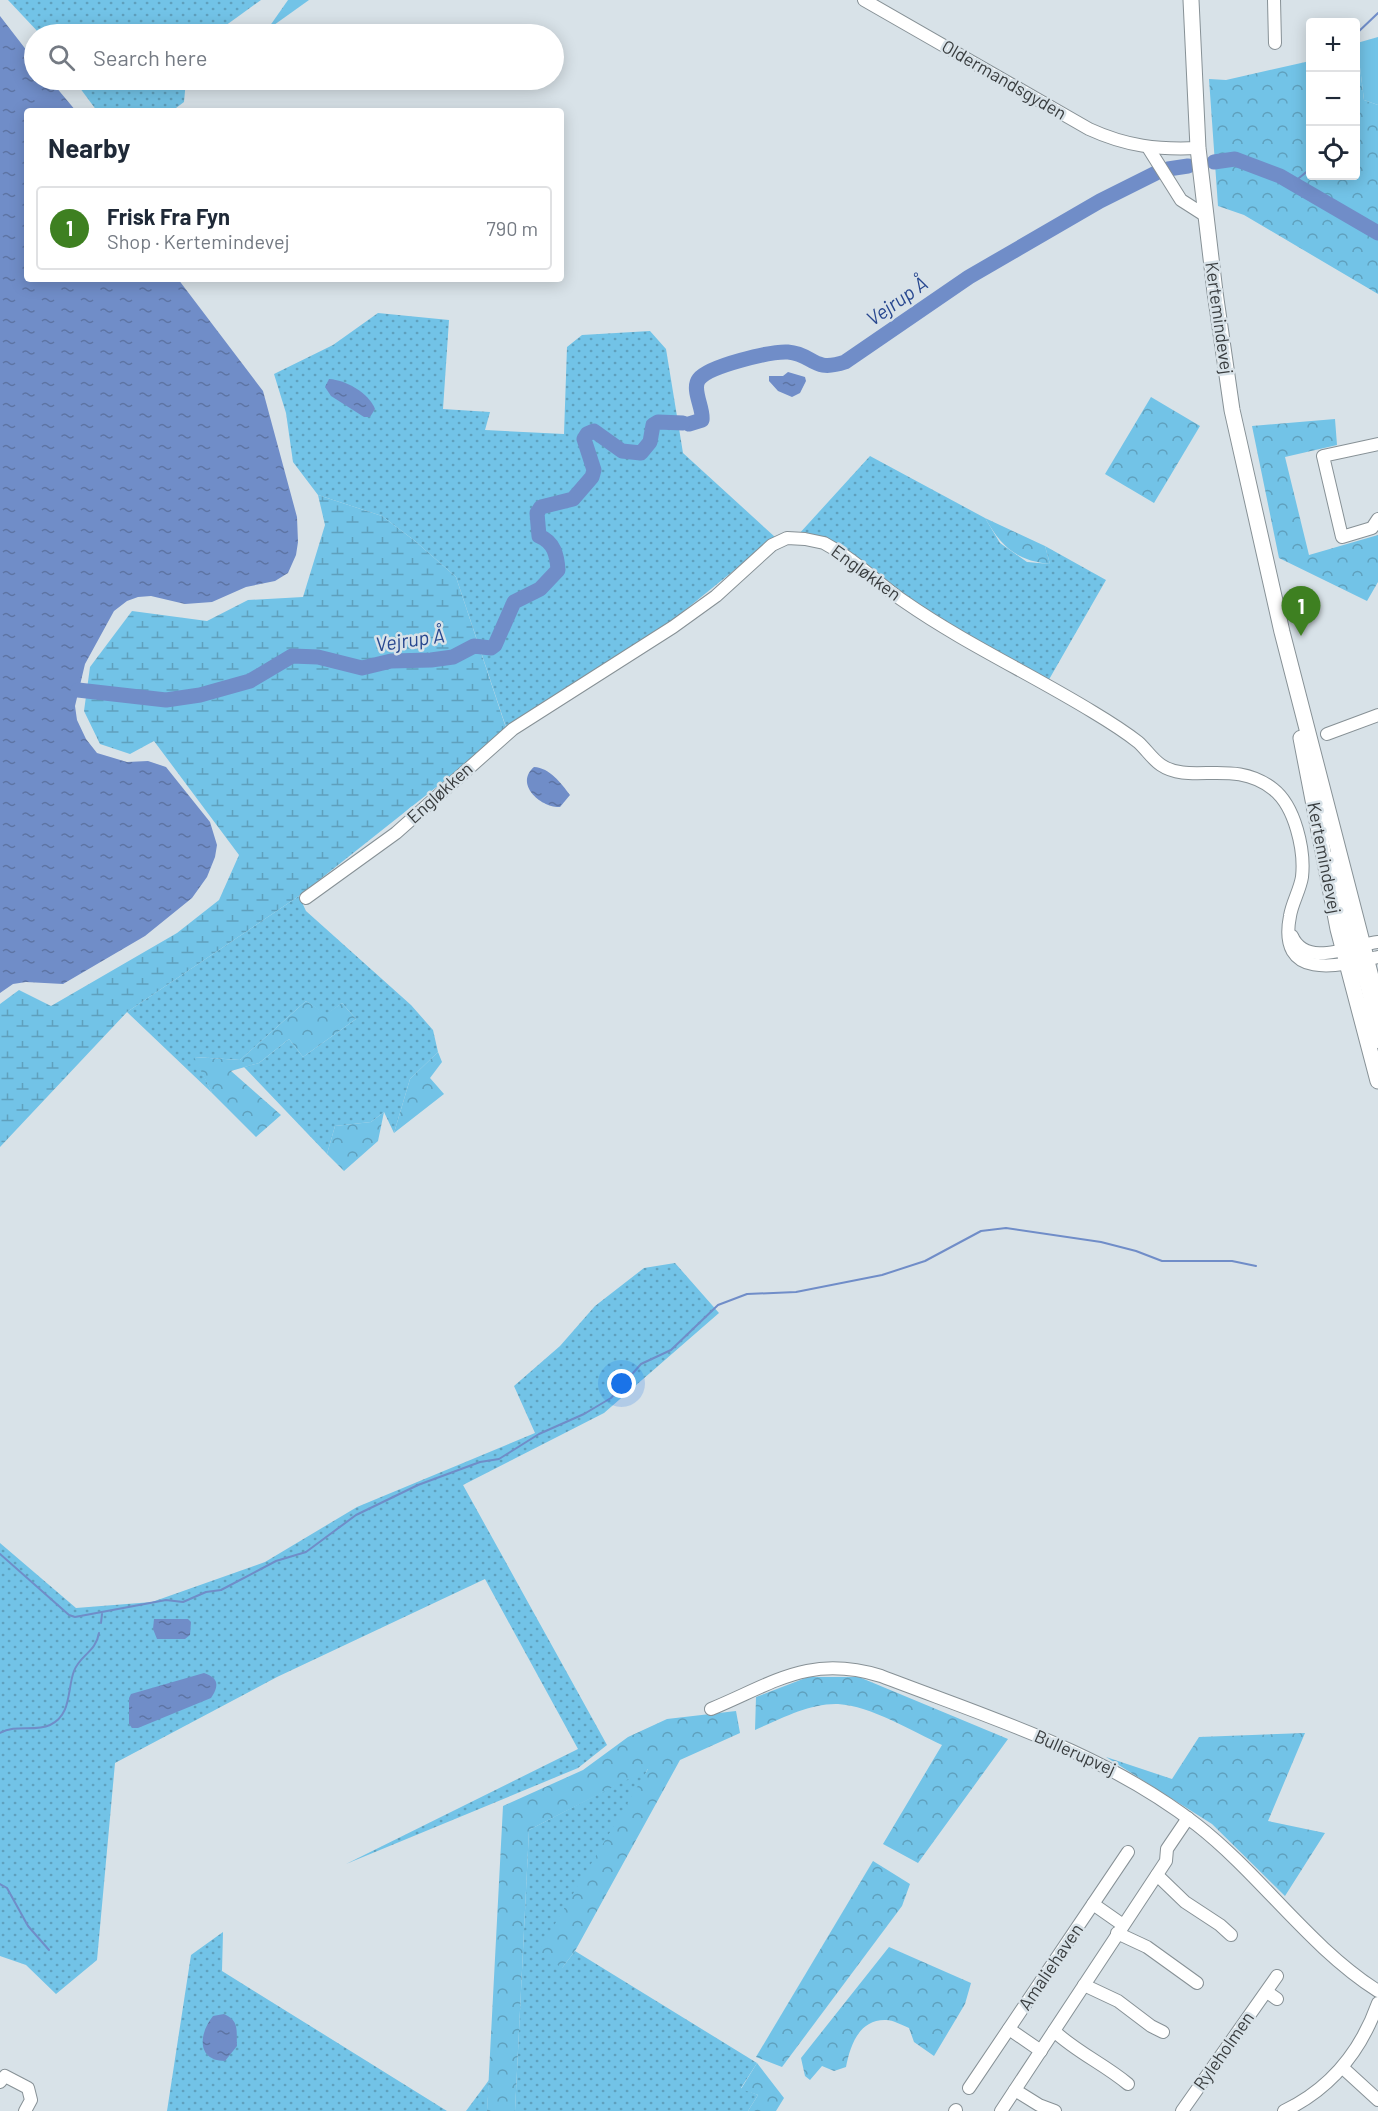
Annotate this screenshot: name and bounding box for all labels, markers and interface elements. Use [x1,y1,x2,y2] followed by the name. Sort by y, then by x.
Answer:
[1306,18,1360,180] map controls
[1306,18,1360,72] button: +
[24,24,564,90] search box
[938,35,1071,124] street label: Oldermandsgyden
[45,41,78,74] icon: search
[93,44,207,70] text: Search here
[1306,72,1360,126] button: −
[1306,126,1360,180] button: locate
[48,132,130,163] text: Nearby
[107,203,230,229] text: Frisk Fra Fyn
[66,216,73,240] text: 1
[486,216,538,240] text: 790 m
[107,229,290,253] text: Shop · Kertemindevej
[1201,260,1239,376] street label: Kertemindevej
[861,270,932,330] water label: Vejrup Å
[827,540,906,605] street label: Engløkken
[1282,586,1320,636] pin: 1
[374,622,446,656] water label: Vejrup Å
[402,757,477,827] street label: Engløkken
[1303,800,1347,916] street label: Kertemindevej
[607,1369,636,1398] your location
[1031,1724,1120,1780] street label: Bullerupvej
[1013,1919,1087,2014] street label: Amaliehaven
[1188,2007,1258,2094] street label: Ryleholmen

